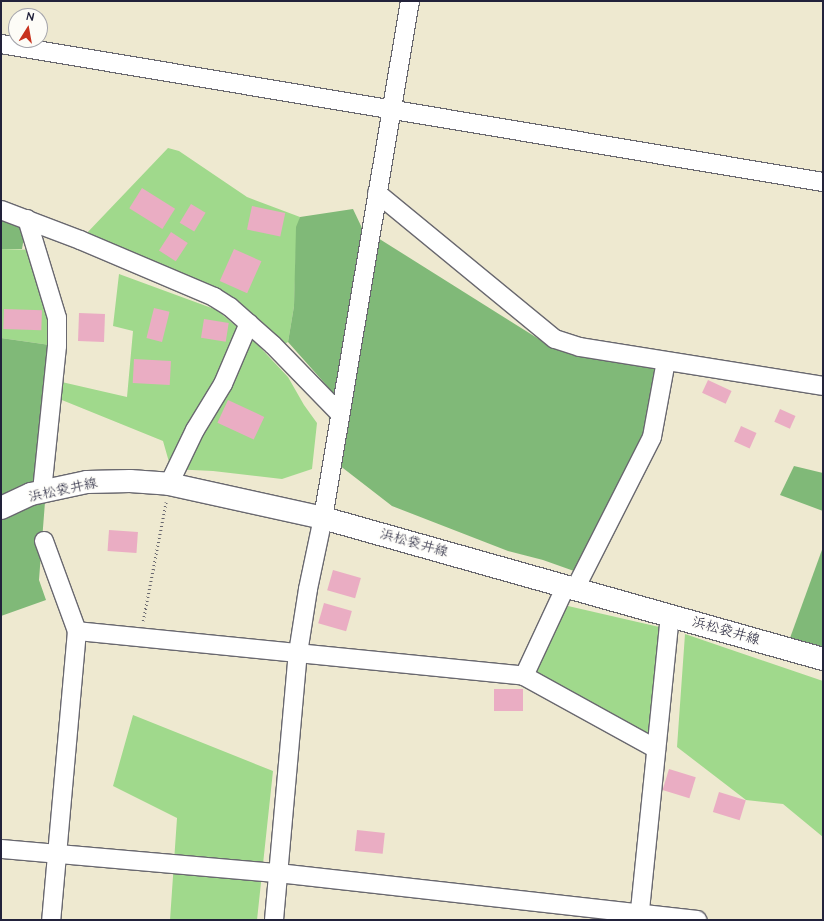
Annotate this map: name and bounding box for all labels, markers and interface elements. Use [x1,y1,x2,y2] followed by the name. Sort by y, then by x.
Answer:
[8,8,48,48] north arrow
[25,9,35,25] text: N
[27,475,99,505] street label: 浜松袋井線
[378,525,450,561] street label: 浜松袋井線
[690,613,762,649] street label: 浜松袋井線

